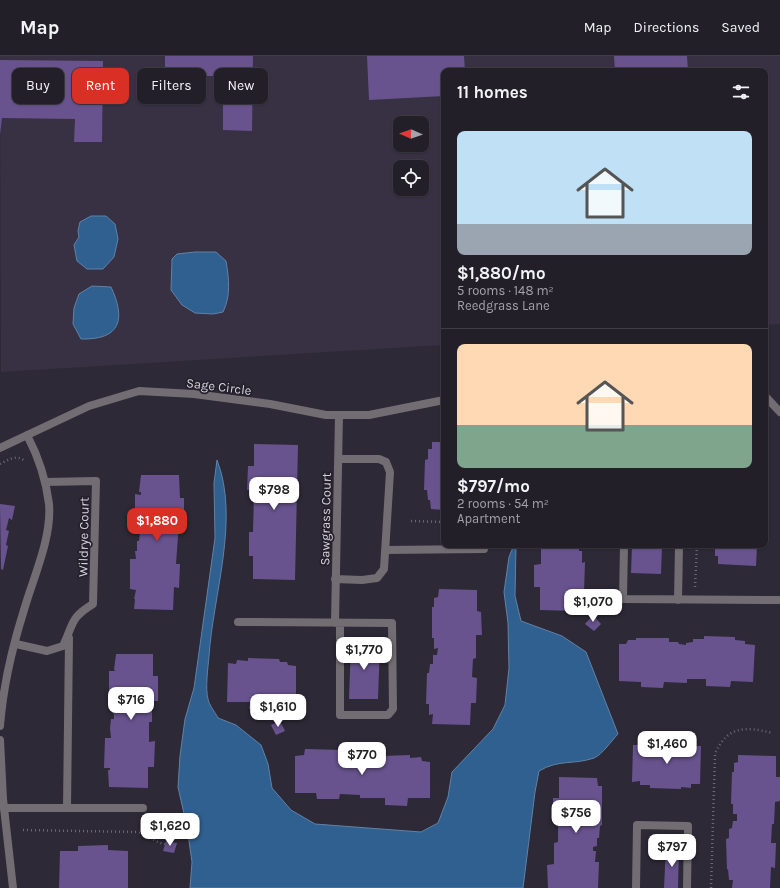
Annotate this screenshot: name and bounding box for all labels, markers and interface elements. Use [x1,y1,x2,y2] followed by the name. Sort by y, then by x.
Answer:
[20,17,59,39] text: Map
[584,19,612,36] text: Map
[634,19,699,36] text: Directions
[721,19,760,36] text: Saved
[12,68,64,104] chip: Buy
[72,68,129,104] chip: Rent
[137,68,206,104] chip: Filters
[214,68,268,104] chip: New
[730,81,752,103] icon: filters
[457,82,528,102] text: 11 homes
[393,116,429,152] north arrow
[393,116,429,196] map controls
[569,157,641,229] icon: home
[393,160,429,196] button: locate
[457,263,546,283] text: $1,880/mo
[457,283,554,298] text: 5 rooms · 148 m²
[457,298,550,313] text: Reedgrass Lane
[569,370,641,442] icon: home
[185,375,253,398] street label: Sage Circle
[317,472,334,566] street label: Sawgrass Court
[457,476,530,496] text: $797/mo
[250,477,298,511] pin: $798
[258,482,290,497] text: $798
[457,496,549,511] text: 2 rooms · 54 m²
[75,497,92,577] street label: Wildrye Court
[124,508,190,542] pin: $1,880
[457,511,520,526] text: Apartment
[136,513,178,528] text: $1,880
[560,589,626,623] pin: $1,070
[573,594,613,609] text: $1,070
[331,637,397,671] pin: $1,770
[345,642,383,657] text: $1,770
[107,687,155,721] pin: $716
[117,692,145,707] text: $716
[245,694,311,728] pin: $1,610
[259,699,297,714] text: $1,610
[634,731,700,765] pin: $1,460
[647,736,687,751] text: $1,460
[338,742,386,776] pin: $770
[347,747,377,762] text: $770
[552,800,600,834] pin: $756
[561,805,591,820] text: $756
[137,813,203,847] pin: $1,620
[150,818,190,833] text: $1,620
[648,834,696,868] pin: $797
[657,839,687,854] text: $797

